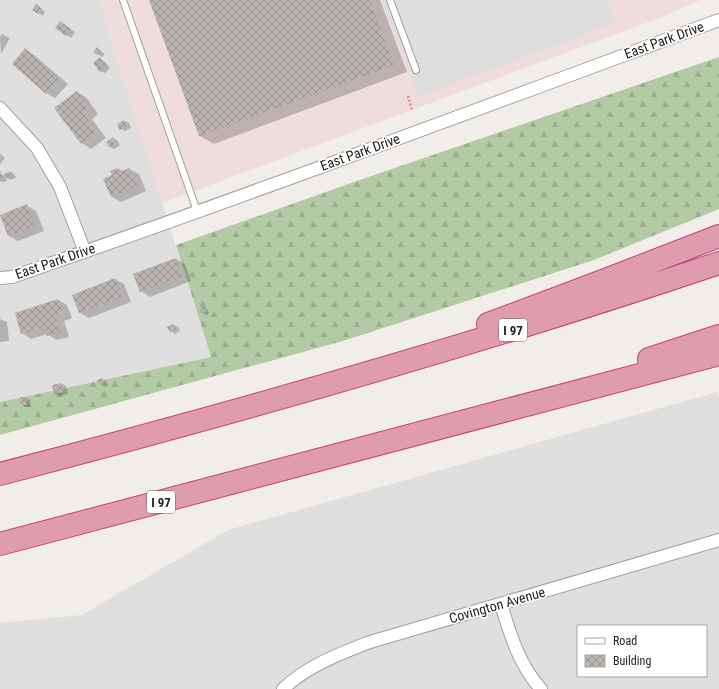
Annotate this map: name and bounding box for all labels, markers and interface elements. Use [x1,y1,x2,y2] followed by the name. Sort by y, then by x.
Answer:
[622,18,706,62] street label: East Park Drive
[318,130,402,174] street label: East Park Drive
[13,240,98,282] street label: East Park Drive
[499,319,527,341] road number: I 97
[147,491,175,513] road number: I 97
[447,584,547,626] street label: Covington Avenue
[577,625,707,677] legend
[613,634,637,648] text: Road
[613,654,651,668] text: Building

